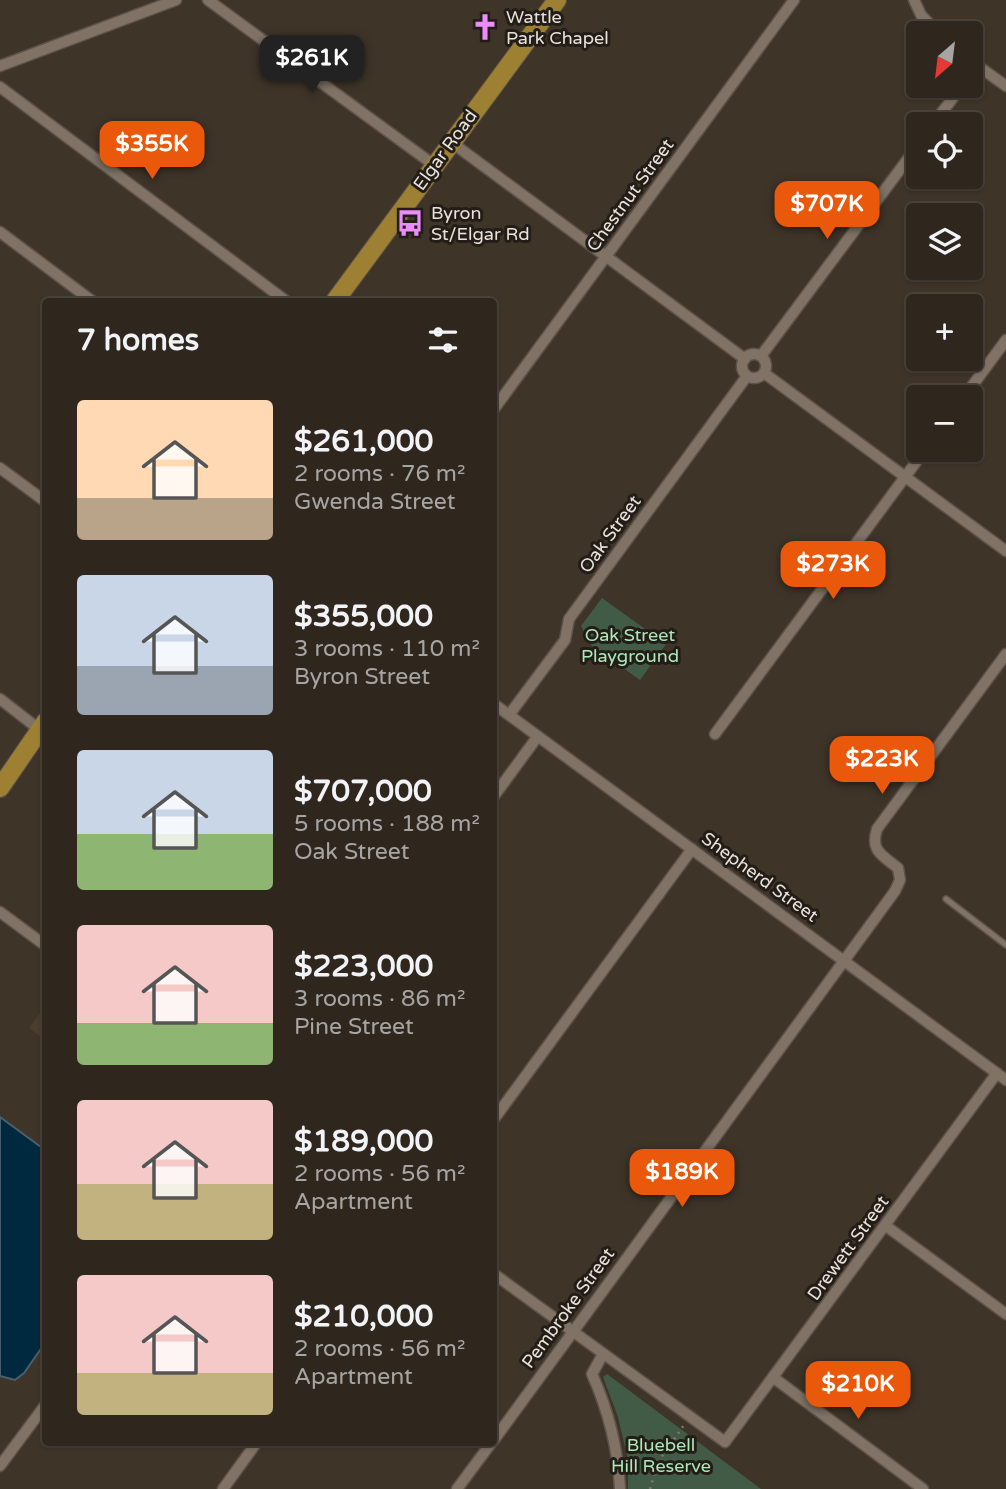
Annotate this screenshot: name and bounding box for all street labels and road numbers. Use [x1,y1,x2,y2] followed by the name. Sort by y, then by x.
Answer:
[408,105,482,195] street label: Elgar Road
[582,134,678,256] street label: Chestnut Street
[575,491,646,577] street label: Oak Street
[697,827,823,927] street label: Shepherd Street
[803,1191,893,1305] street label: Drewett Street
[517,1243,619,1372] street label: Pembroke Street

